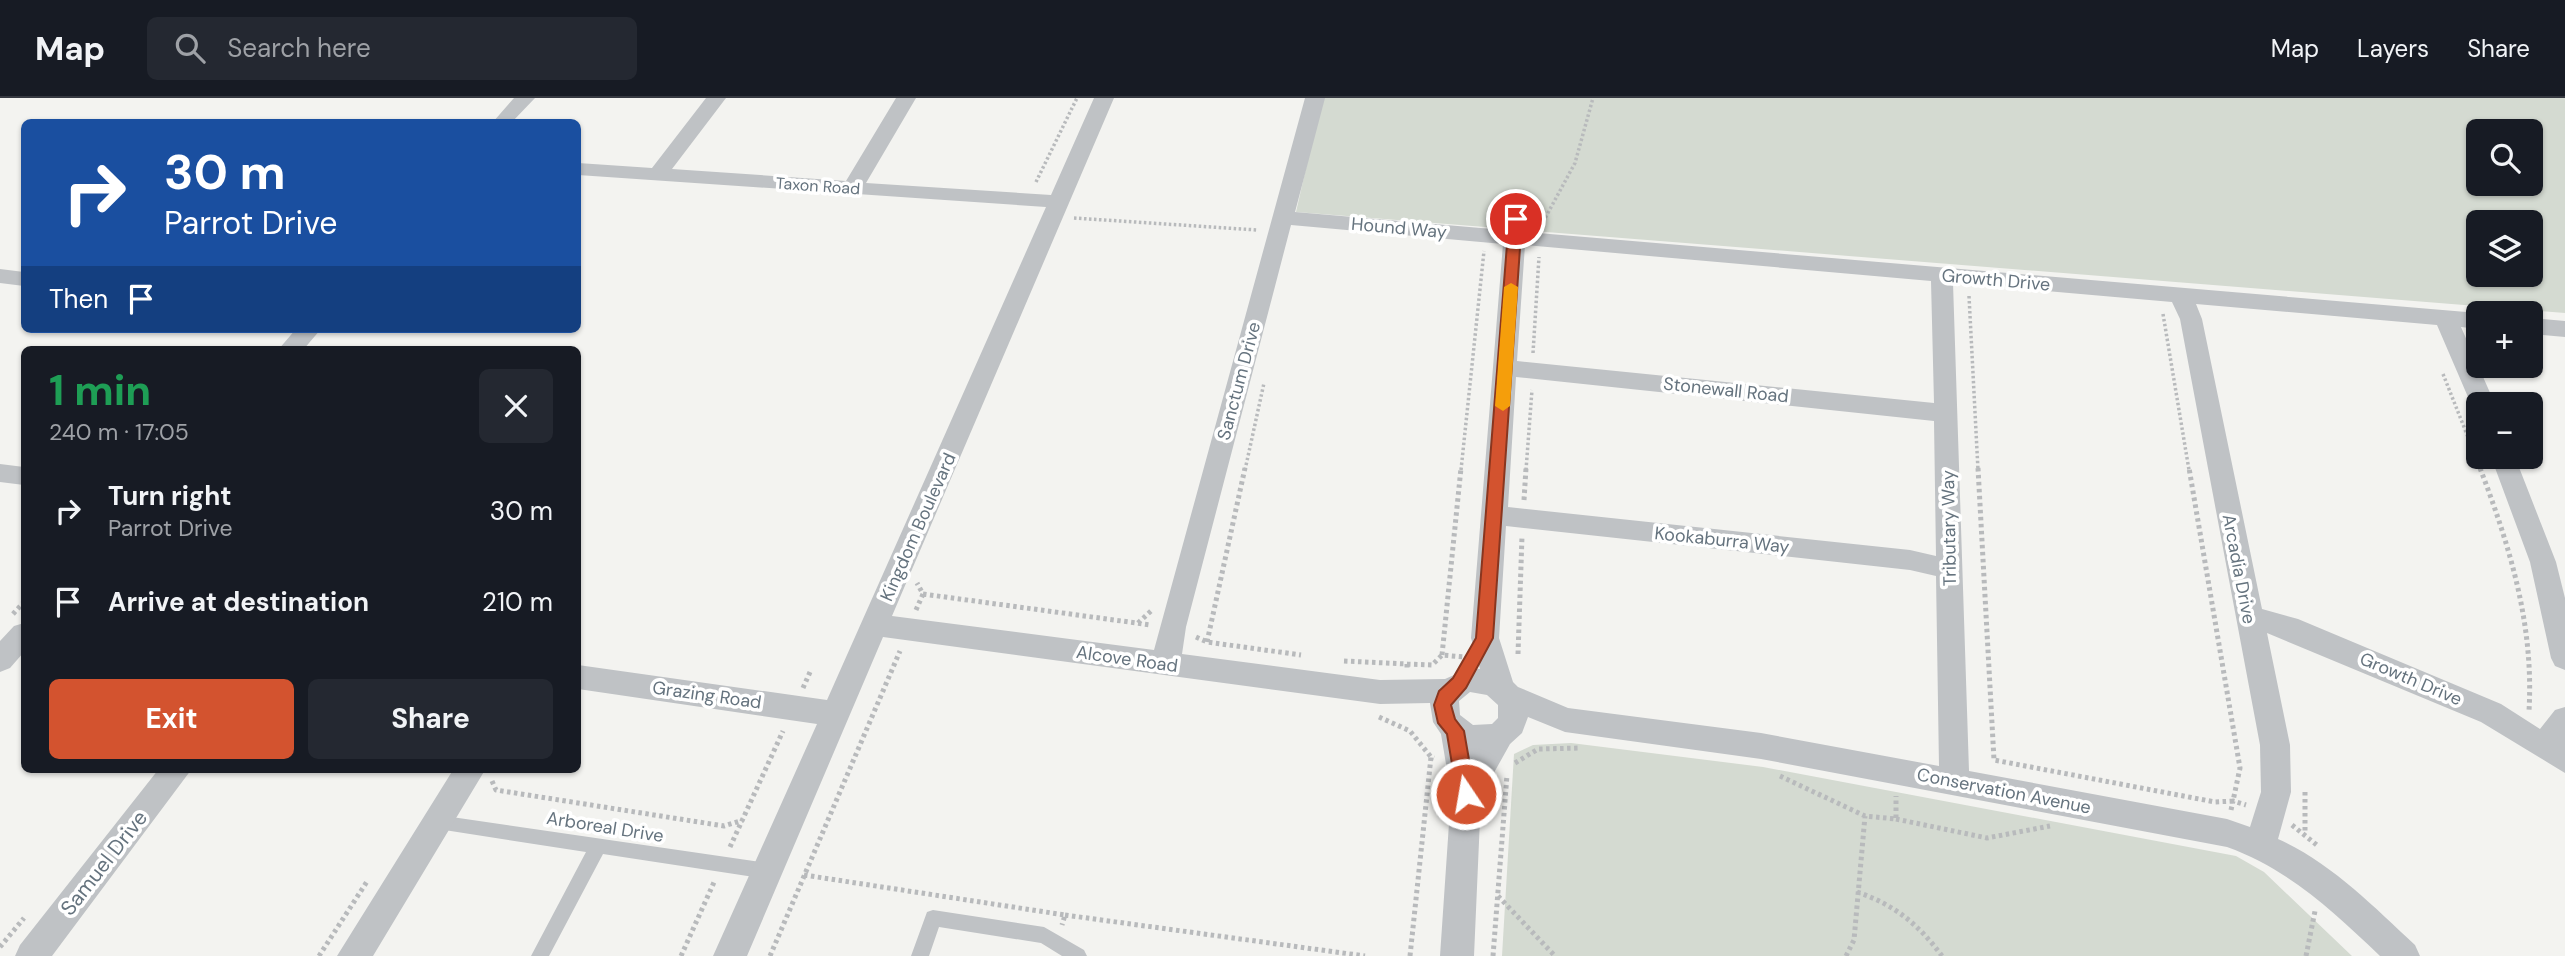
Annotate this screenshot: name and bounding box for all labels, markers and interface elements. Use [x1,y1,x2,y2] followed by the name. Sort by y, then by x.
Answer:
[147,17,637,80] search box
[35,27,105,70] text: Map
[171,29,209,67] icon: search
[227,31,371,65] text: Search here
[2271,33,2319,64] text: Map
[2357,33,2429,64] text: Layers
[2467,33,2530,64] text: Share
[2466,119,2543,469] map controls
[2466,119,2543,196] button: search
[164,140,286,204] text: 30 m
[49,147,140,238] icon: right
[775,173,861,199] street label: Taxon Road
[1486,189,1546,249] pin
[1497,200,1535,238] icon: arrive
[164,202,337,244] text: Parrot Drive
[2466,210,2543,287] button: layers
[1350,212,1448,244] street label: Hound Way
[1941,263,2051,297] street label: Growth Drive
[122,280,160,318] icon: arrive
[49,282,108,316] text: Then
[2466,301,2543,378] button: +
[1212,319,1266,443] street label: Sanctum Drive
[49,363,151,418] text: 1 min
[479,369,553,443] button: close
[1662,371,1790,409] street label: Stonewall Road
[2466,392,2543,469] button: −
[49,417,189,447] text: 240 m · 17:05
[875,449,961,605] street label: Kingdom Boulevard
[1936,470,1962,586] street label: Tributary Way
[108,479,232,513] text: Turn right
[49,492,87,530] icon: right
[490,494,553,528] text: 30 m
[2217,512,2261,626] street label: Arcadia Drive
[108,513,233,543] text: Parrot Drive
[1653,521,1791,559] street label: Kookaburra Way
[49,583,87,621] icon: arrive
[108,585,369,619] text: Arrive at destination
[482,585,553,619] text: 210 m
[1075,640,1179,678] street label: Alcove Road
[2356,647,2466,711] street label: Growth Drive
[651,675,763,715] street label: Grazing Road
[49,679,294,759] button: Exit
[308,679,553,759] button: Share
[1429,757,1503,831] position arrow
[1915,762,2093,820] street label: Conservation Avenue
[54,805,154,921] street label: Samuel Drive
[545,806,665,848] street label: Arboreal Drive

